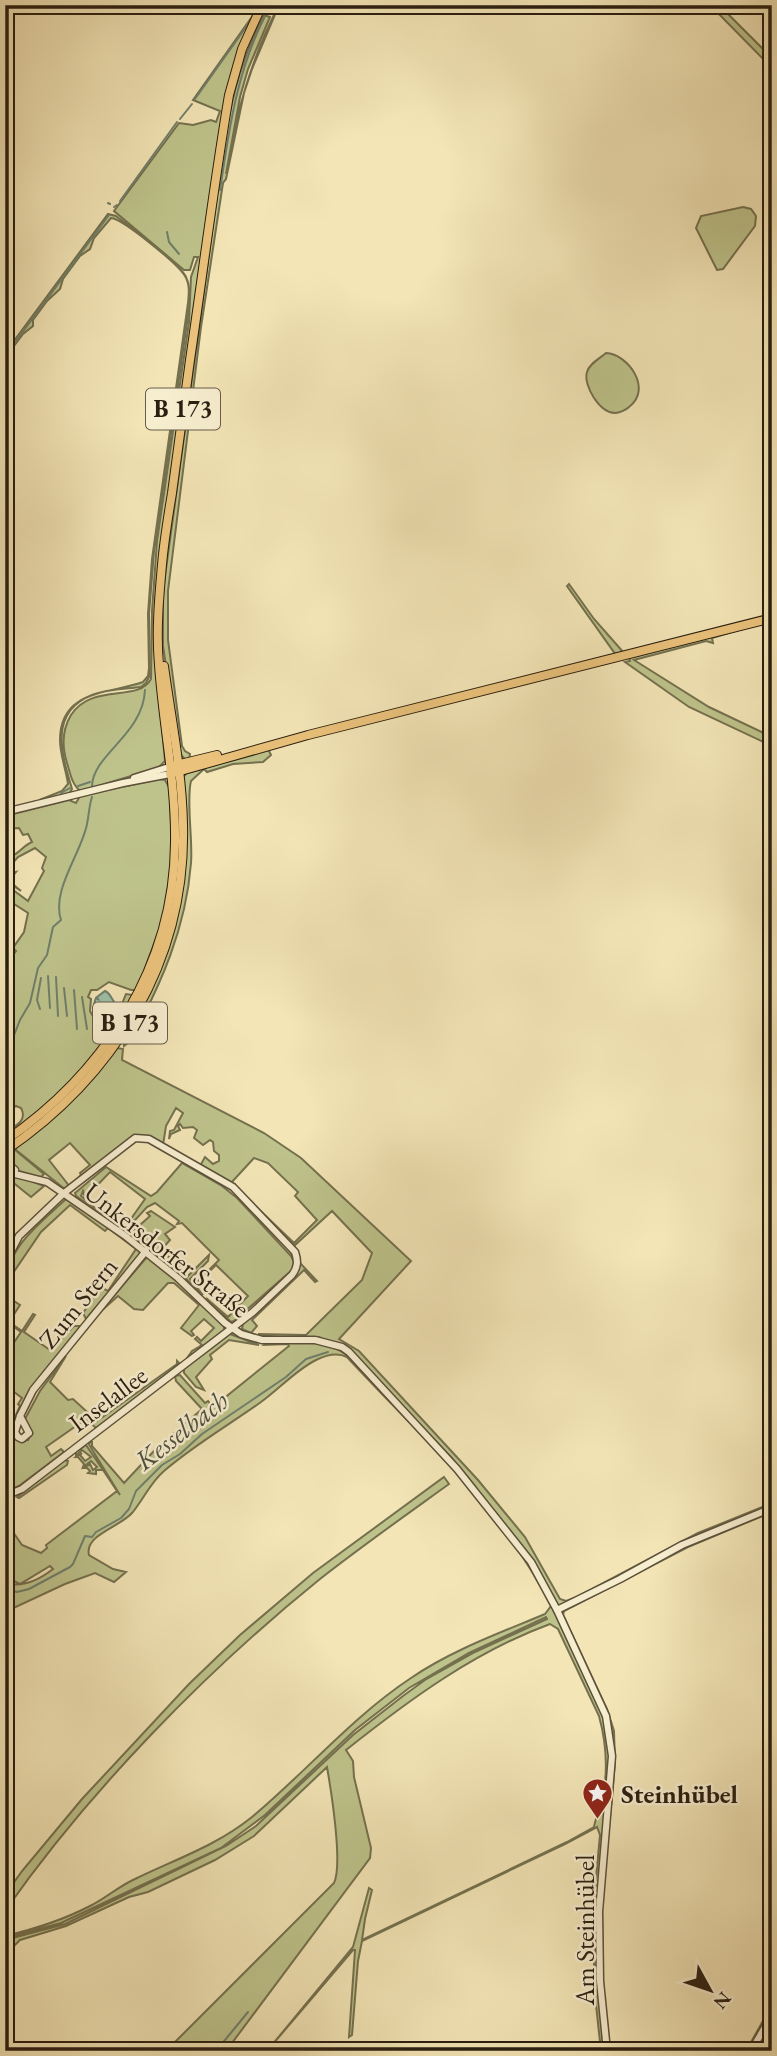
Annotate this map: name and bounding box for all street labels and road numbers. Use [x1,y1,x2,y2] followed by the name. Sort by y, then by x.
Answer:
[146,388,220,430] road number: B 173
[93,1002,167,1044] road number: B 173
[77,1175,257,1325] street label: Unkersdorfer Straße
[31,1250,125,1356] street label: Zum Stern
[62,1358,154,1440] street label: Inselallee
[568,1855,602,2006] street label: Am Steinhübel

